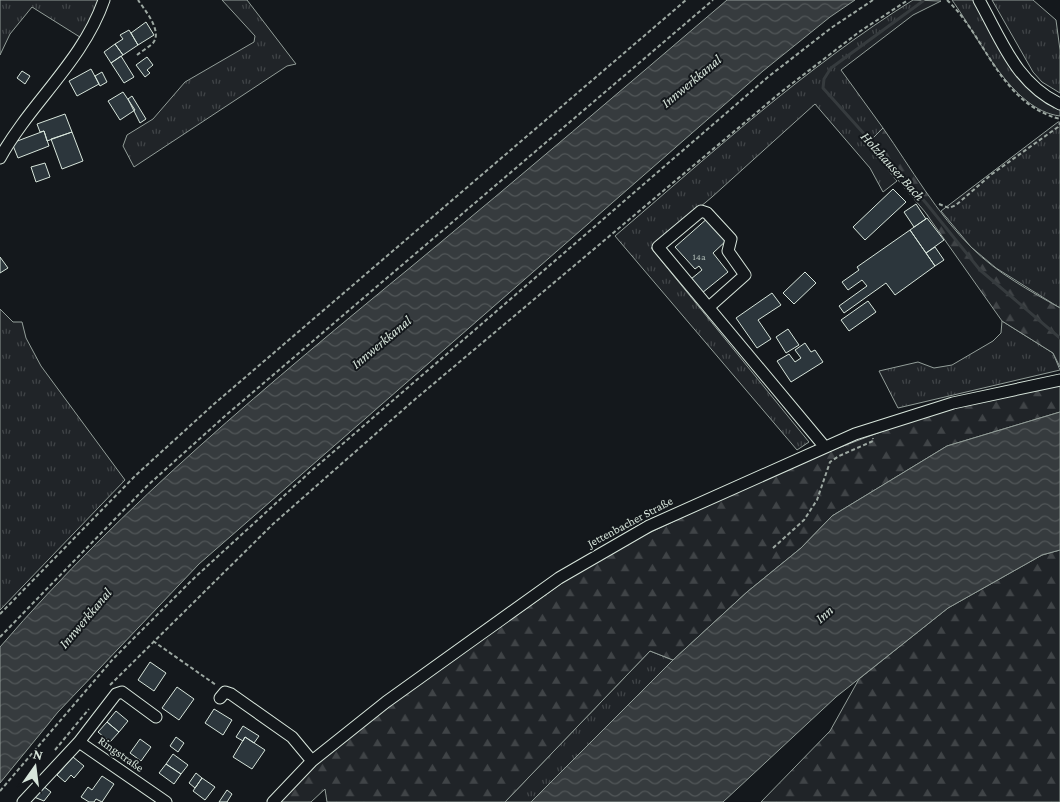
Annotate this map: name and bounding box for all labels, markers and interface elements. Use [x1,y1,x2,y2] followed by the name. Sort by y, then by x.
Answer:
[658,51,725,111] water label: Innwerkkanal
[858,128,928,204] water label: Holzhauser Bach
[692,251,706,262] house number: 14a
[348,312,415,372] water label: Innwerkkanal
[584,494,675,551] street label: Jettenbacher Straße
[55,584,115,651] water label: Innwerkkanal
[812,602,836,626] water label: Inn
[96,733,146,775] street label: Ringstraße
[10,742,60,792] north arrow
[32,745,45,763] text: N

